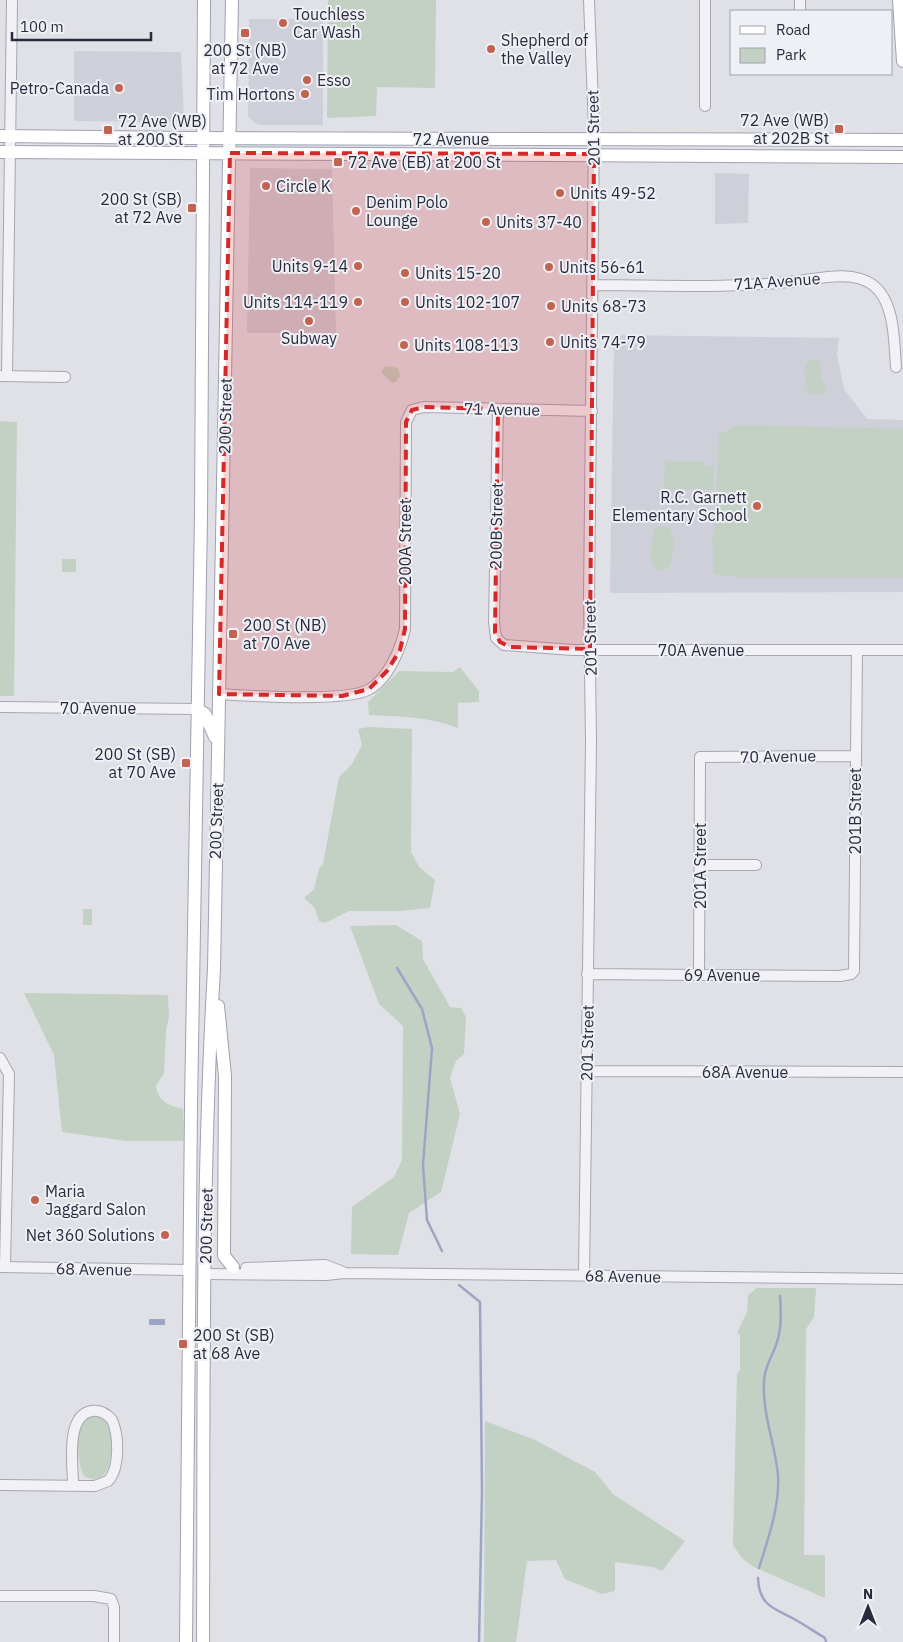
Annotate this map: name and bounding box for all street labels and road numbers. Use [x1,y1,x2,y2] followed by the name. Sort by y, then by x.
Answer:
[582,90,604,166] street label: 201 Street
[413,129,489,149] street label: 72 Avenue
[733,268,821,294] street label: 71A Avenue
[214,378,236,454] street label: 200 Street
[464,398,541,420] street label: 71 Avenue
[485,482,507,570] street label: 200B Street
[395,499,415,585] street label: 200A Street
[579,600,601,676] street label: 201 Street
[658,640,745,660] street label: 70A Avenue
[60,698,136,718] street label: 70 Avenue
[740,745,817,767] street label: 70 Avenue
[845,768,865,854] street label: 201B Street
[205,782,227,860] street label: 200 Street
[690,823,710,909] street label: 201A Street
[684,965,760,985] street label: 69 Avenue
[576,1005,598,1081] street label: 201 Street
[702,1062,789,1082] street label: 68A Avenue
[195,1188,217,1264] street label: 200 Street
[56,1258,133,1280] street label: 68 Avenue
[585,1265,662,1287] street label: 68 Avenue

